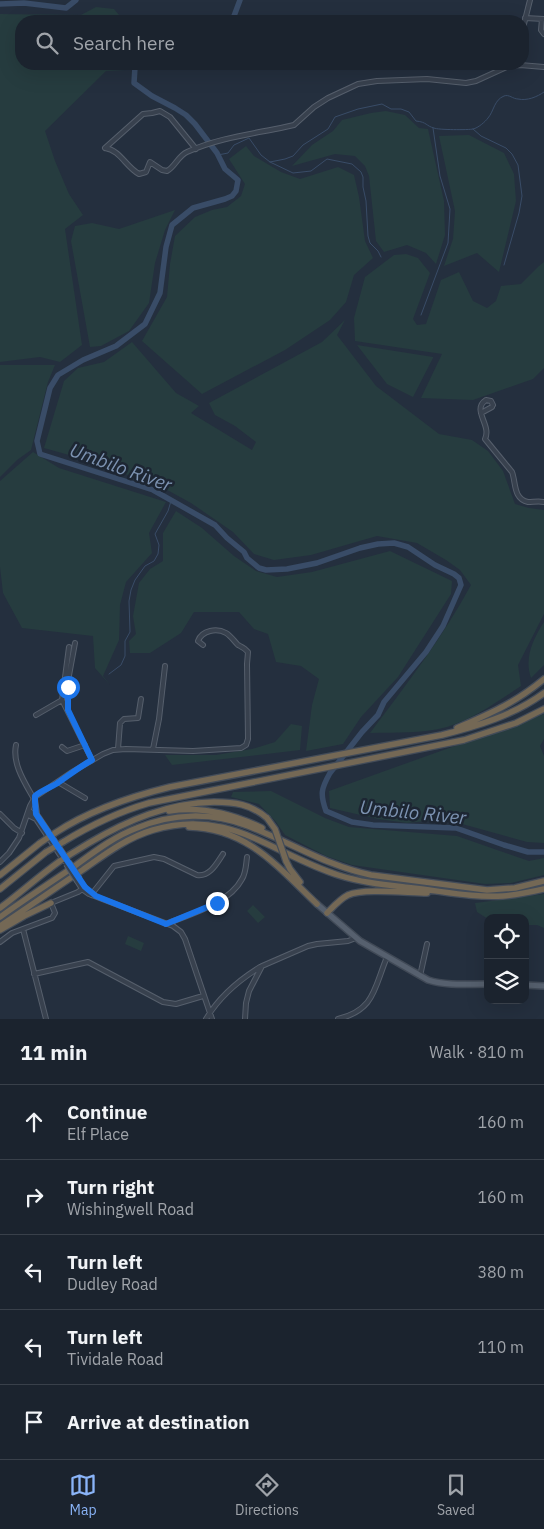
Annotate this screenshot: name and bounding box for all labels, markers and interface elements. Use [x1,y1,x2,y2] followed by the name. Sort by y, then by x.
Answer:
[15,15,529,70] search box
[33,29,61,57] icon: search
[73,31,175,55] text: Search here
[67,437,176,497] water label: Umbilo River
[57,676,80,699] route start
[359,794,469,830] water label: Umbilo River
[206,892,229,915] route end
[484,914,529,1004] map controls
[484,914,529,959] button: locate
[484,959,529,1004] button: layers
[20,1038,87,1066] text: 11 min
[429,1042,524,1062] text: Walk · 810 m
[67,1100,147,1124] text: Continue
[20,1108,48,1136] icon: ahead
[477,1112,524,1132] text: 160 m
[67,1124,129,1144] text: Elf Place
[67,1175,154,1199] text: Turn right
[20,1183,48,1211] icon: right
[477,1187,524,1207] text: 160 m
[67,1199,194,1219] text: Wishingwell Road
[67,1250,143,1274] text: Turn left
[20,1258,48,1286] icon: left
[477,1262,524,1282] text: 380 m
[67,1274,158,1294] text: Dudley Road
[67,1325,143,1349] text: Turn left
[20,1333,48,1361] icon: left
[477,1337,524,1357] text: 110 m
[67,1349,164,1369] text: Tividale Road
[20,1408,48,1436] icon: arrive
[67,1410,250,1434] text: Arrive at destination
[69,1471,97,1519] tab: Map
[235,1471,299,1519] tab: Directions
[437,1471,475,1519] tab: Saved

